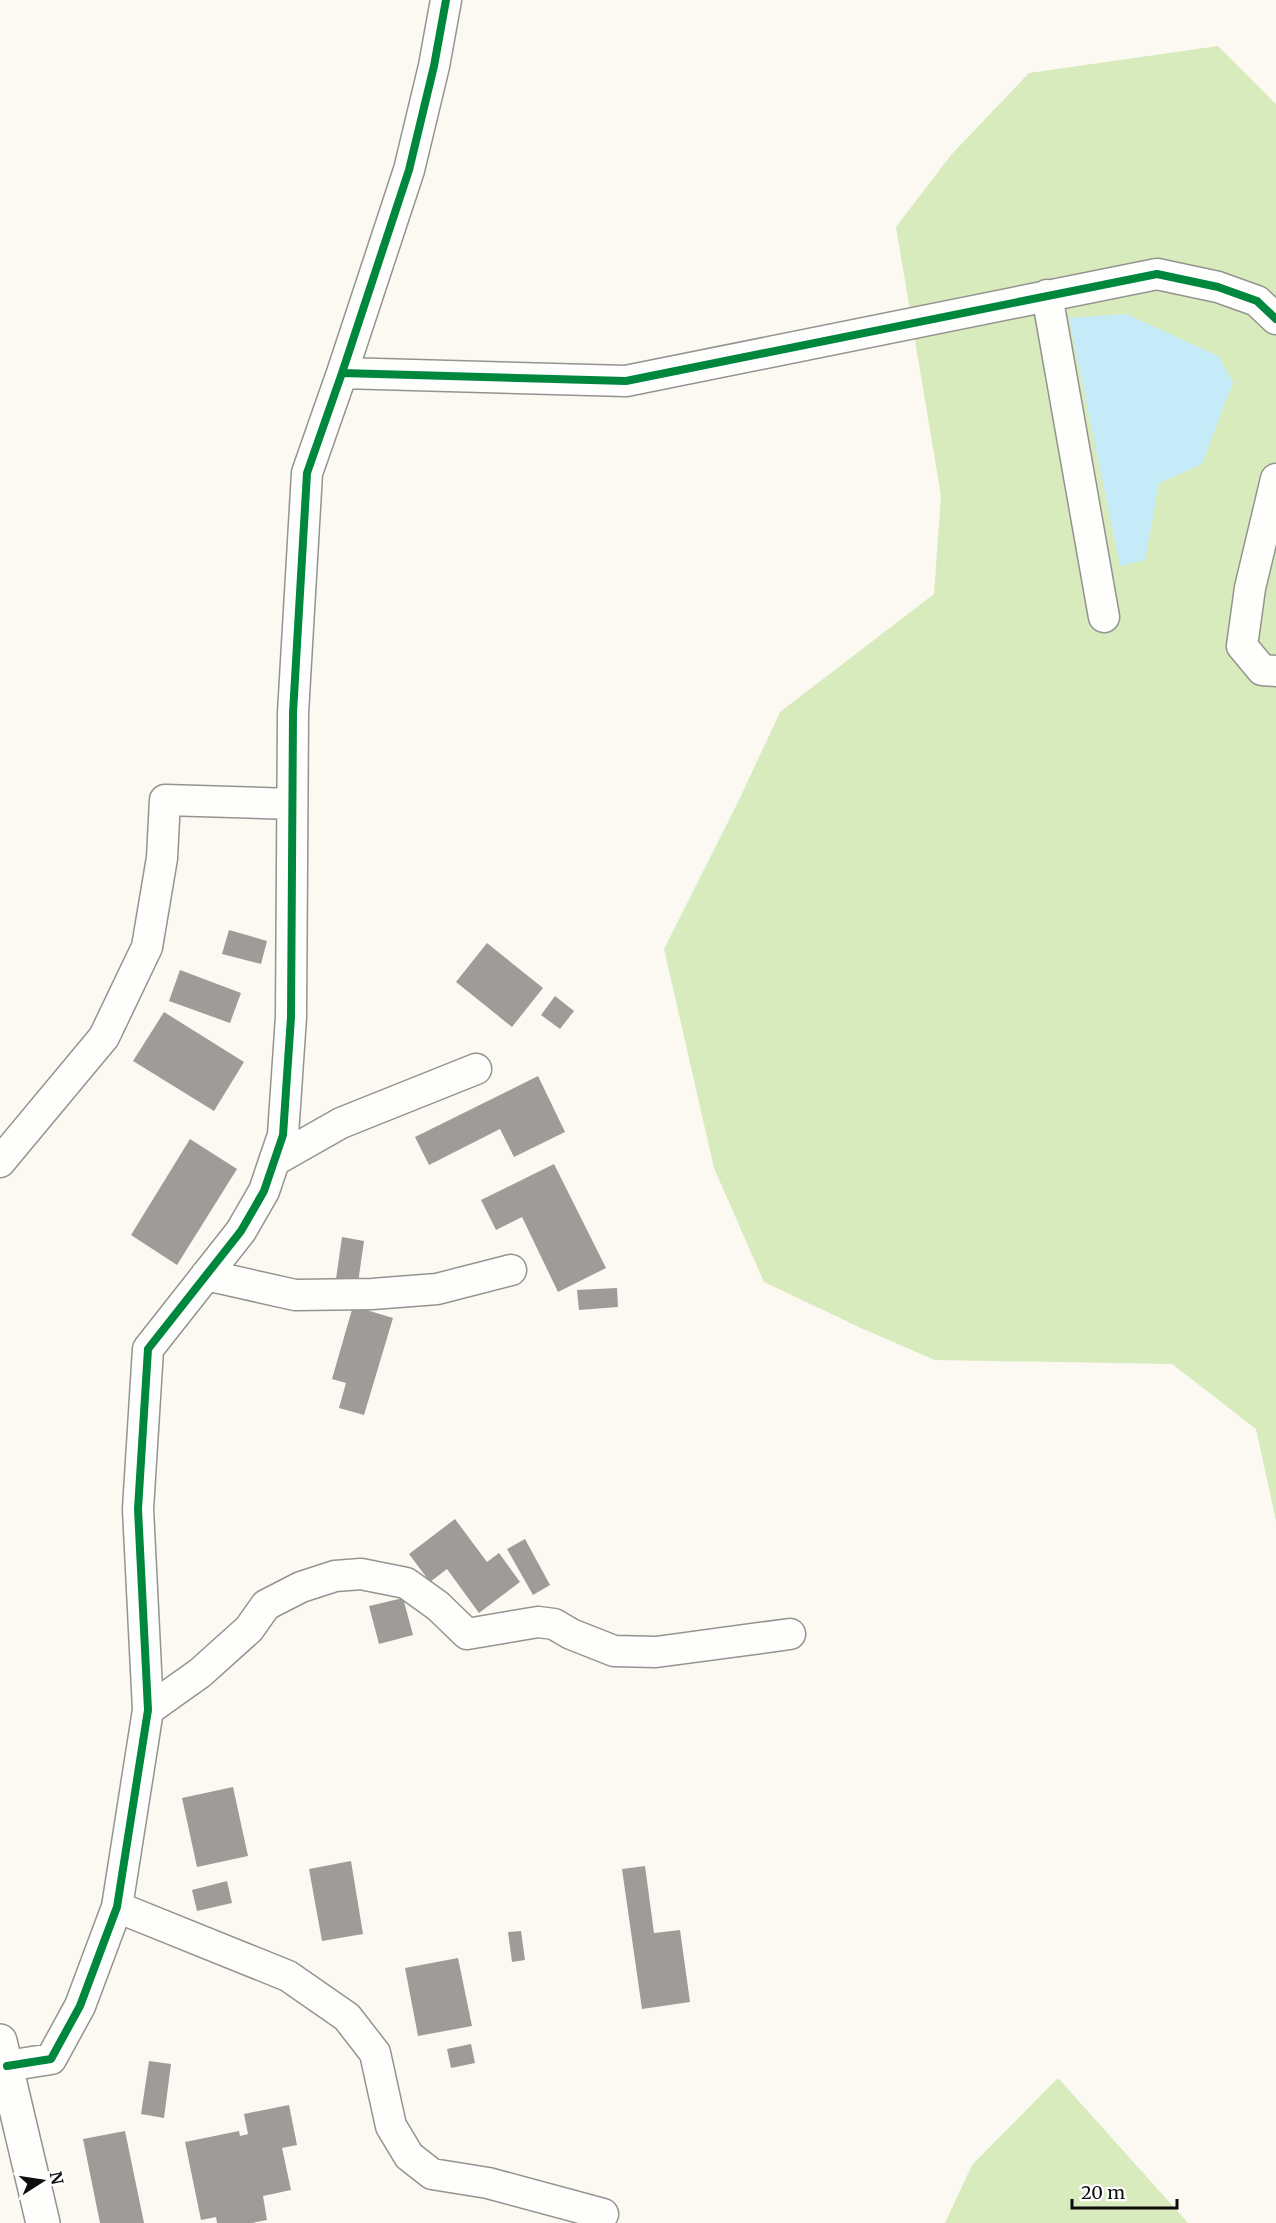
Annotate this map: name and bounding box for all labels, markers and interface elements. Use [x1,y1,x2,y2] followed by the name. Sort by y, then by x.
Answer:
[12,2151,72,2211] north arrow
[46,2170,68,2186] text: N
[1072,2172,1177,2210] scale bar
[1081,2181,1125,2204] text: 20 m

